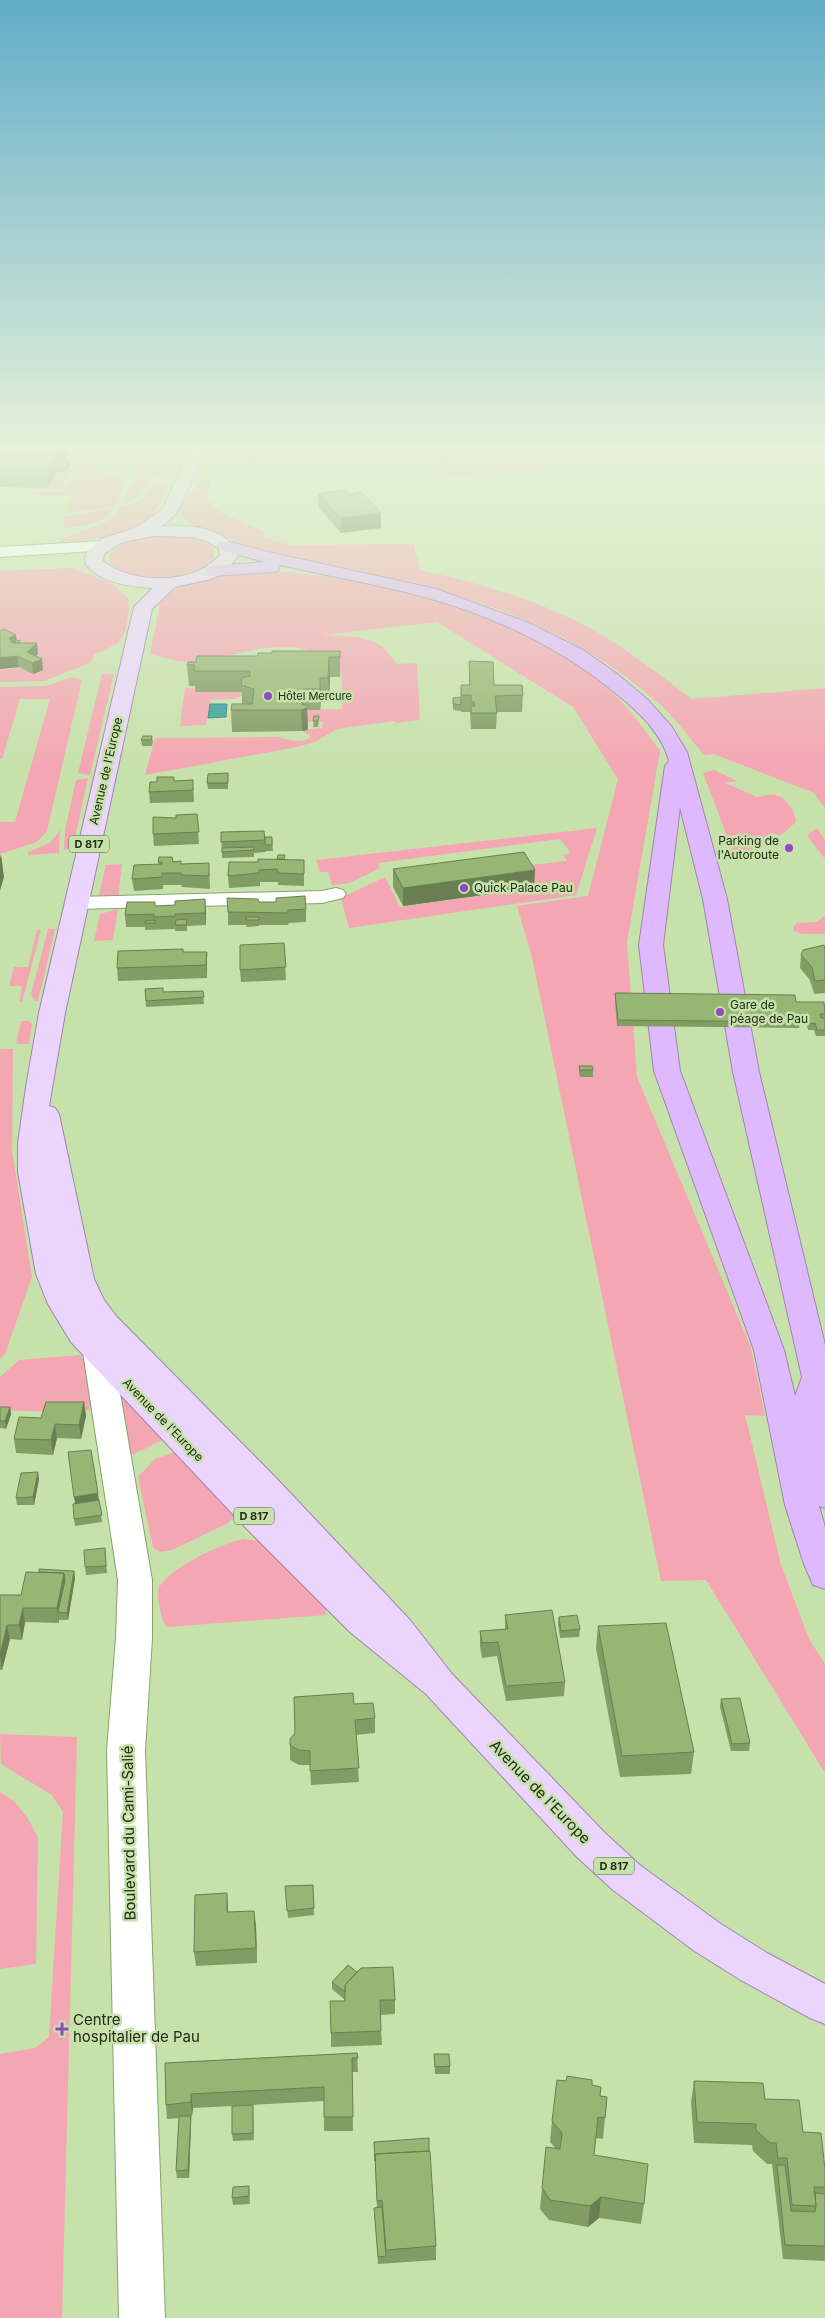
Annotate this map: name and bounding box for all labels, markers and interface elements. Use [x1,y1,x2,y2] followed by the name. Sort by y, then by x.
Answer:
[278,689,352,703] place label: Hôtel Mercure
[262,690,274,702] marker: Hôtel Mercure
[86,716,125,826] street label: Avenue de l'Europe
[718,833,779,862] place label: Parking de l'Autoroute
[69,836,109,852] road number: D 817
[783,842,795,854] marker: Parking de l'Autoroute
[474,880,573,895] place label: Quick Palace Pau
[458,882,470,894] marker: Quick Palace Pau
[730,997,808,1026] place label: Gare de péage de Pau
[714,1006,726,1018] marker: Gare de péage de Pau
[120,1375,207,1464] street label: Avenue de l'Europe
[234,1508,274,1524] road number: D 817
[486,1736,595,1848] street label: Avenue de l'Europe
[117,1745,140,1921] street label: Boulevard du Cami-Salié
[594,1858,634,1874] road number: D 817
[73,2010,200,2046] place label: Centre hospitalier de Pau
[55,2022,69,2036] marker: Centre hospitalier de Pau

